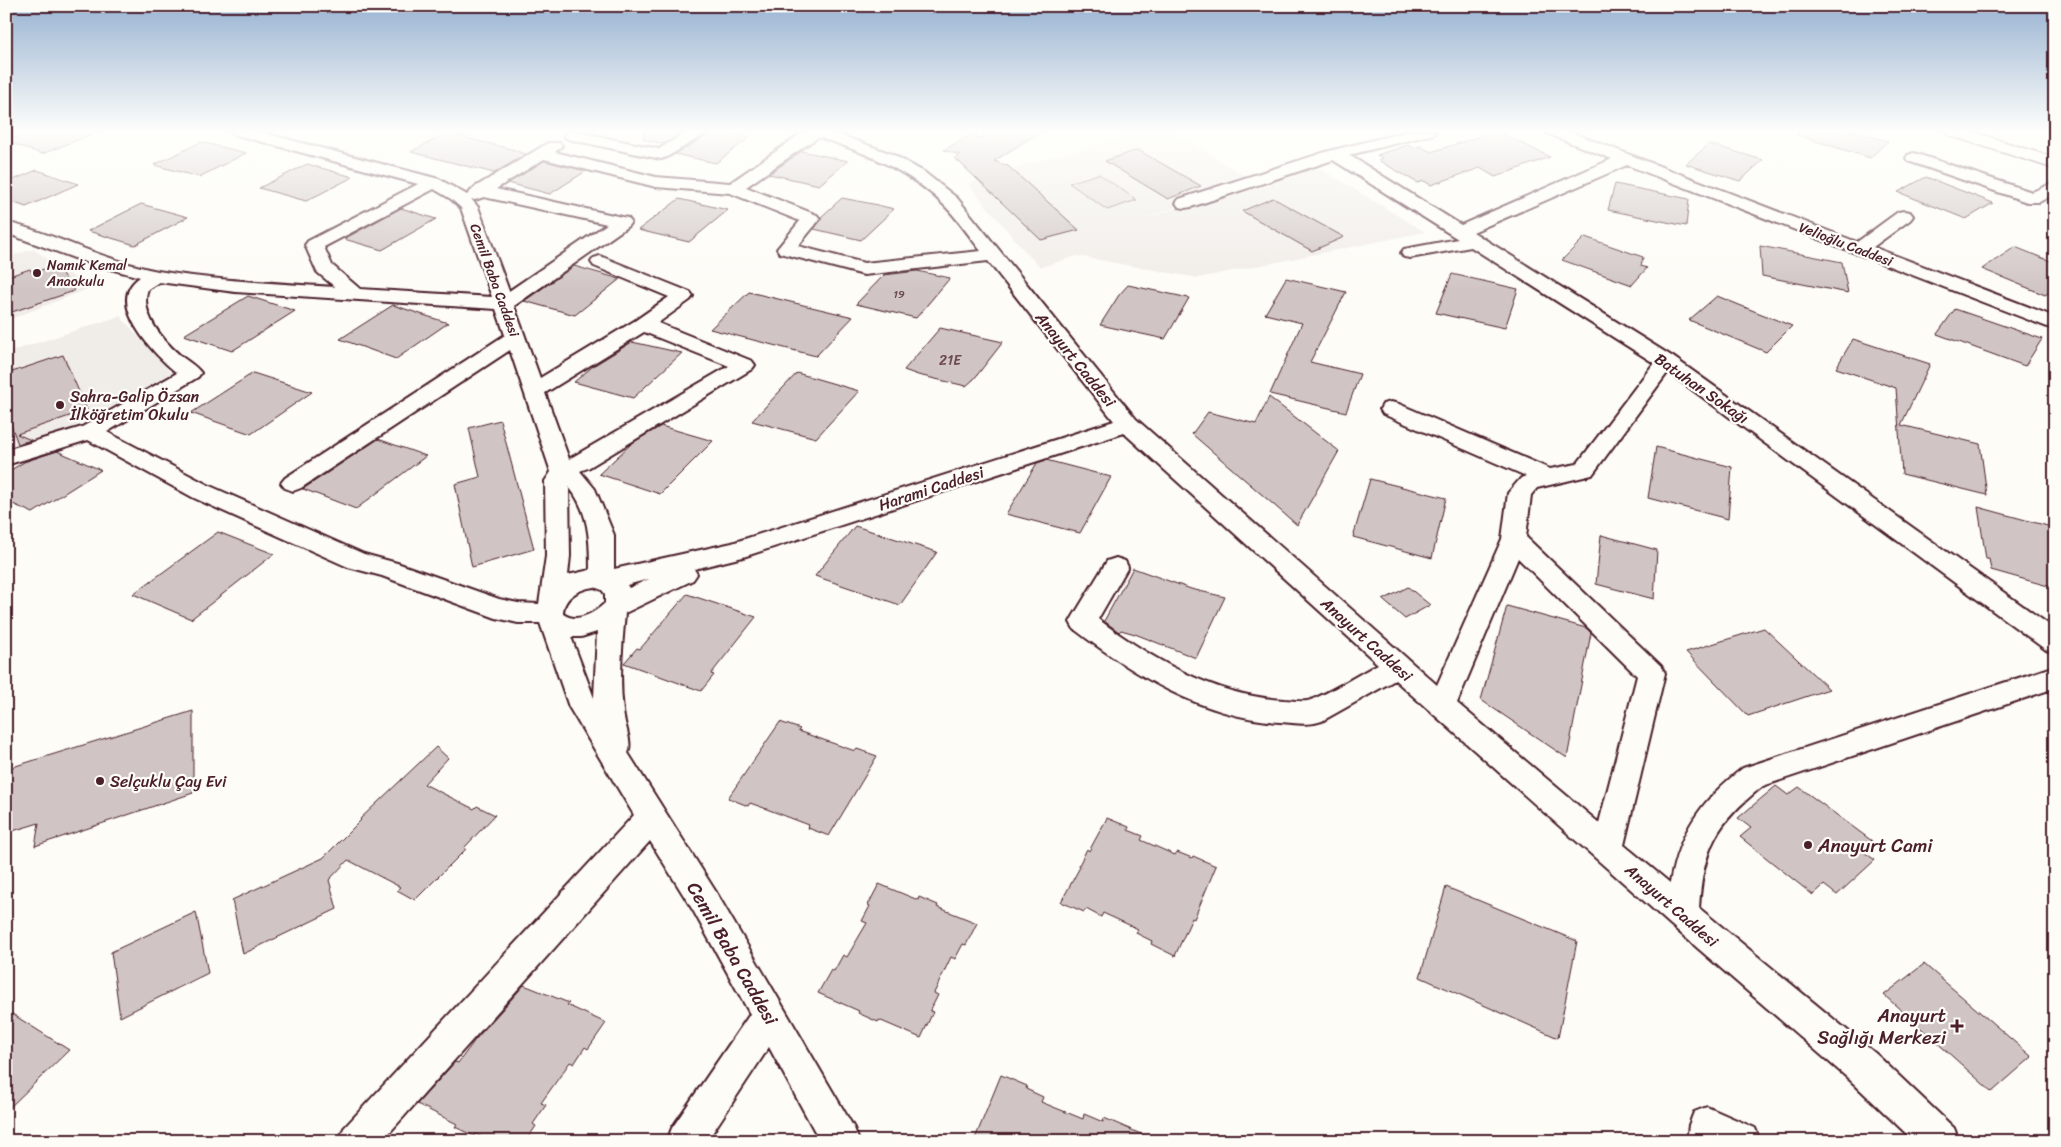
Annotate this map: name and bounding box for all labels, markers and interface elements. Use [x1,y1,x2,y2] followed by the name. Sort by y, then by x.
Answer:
[1795,215,1898,274] street label: Velioğlu Caddesi
[462,220,527,341] street label: Cemil Baba Caddesi
[46,253,128,294] place label: Namık Kemal Anaokulu
[31,267,43,279] marker: Namık Kemal Anaokulu
[893,285,905,304] house number: 19
[1027,304,1124,414] street label: Anayurt Caddesi
[1648,345,1755,432] street label: Batuhan Sokağı
[939,348,962,373] house number: 21E
[69,382,200,429] place label: Sahra-Galip Özsan İlköğretim Okulu
[54,399,66,411] marker: Sahra-Galip Özsan İlköğretim Okulu
[875,458,988,519] street label: Harami Caddesi
[1313,589,1420,690] street label: Anayurt Caddesi
[110,767,227,796] place label: Selçuklu Çay Evi
[94,775,106,787] marker: Selçuklu Çay Evi
[1817,829,1933,862] place label: Anayurt Cami
[1802,839,1814,851] marker: Anayurt Cami
[1617,856,1726,955] street label: Anayurt Caddesi
[678,875,788,1032] street label: Cemil Baba Caddesi
[1817,999,1947,1054] place label: Anayurt Sağlığı Merkezi
[1950,1019,1964,1033] marker: Anayurt Sağlığı Merkezi

